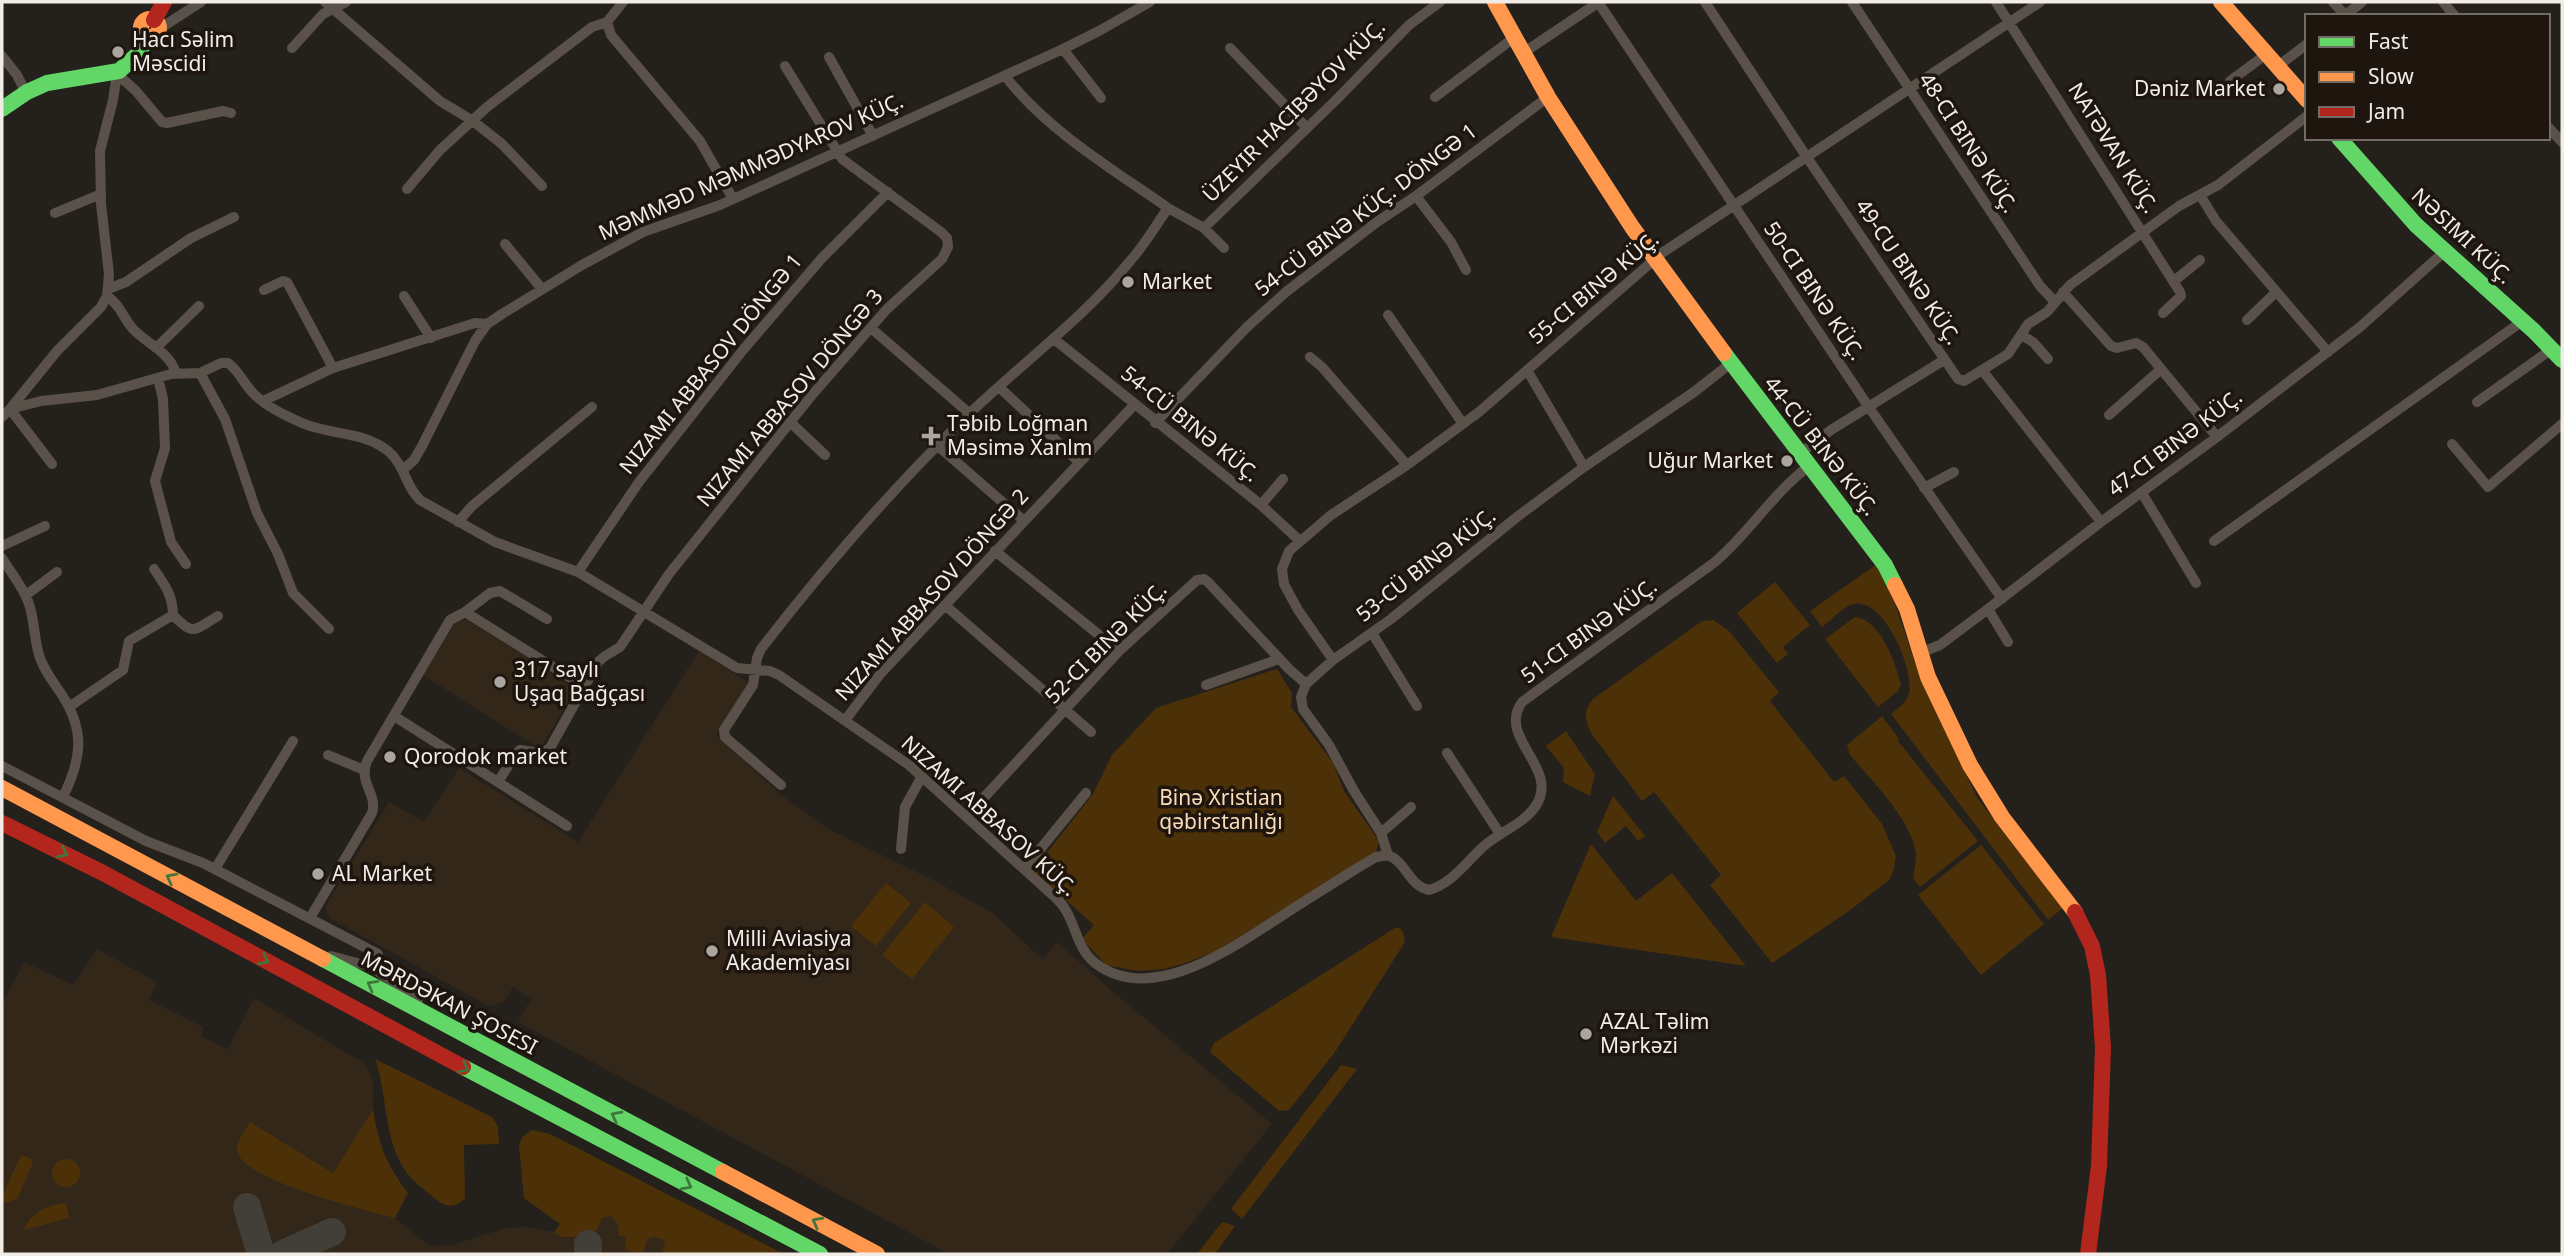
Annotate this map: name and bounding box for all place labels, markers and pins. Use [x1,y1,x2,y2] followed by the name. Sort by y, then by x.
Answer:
[132,25,234,77] place label: Hacı Səlim Məscidi
[110,44,126,60] marker: Hacı Səlim Məscidi
[2134,74,2265,102] place label: Dəniz Market
[2271,81,2287,97] marker: Dəniz Market
[1142,267,1213,295] place label: Market
[1120,274,1136,290] marker: Market
[947,409,1092,461] place label: Təbib Loğman Məsimə Xanlm
[921,426,941,446] marker: Təbib Loğman Məsimə Xanlm
[1647,446,1773,474] place label: Uğur Market
[1779,453,1795,469] marker: Uğur Market
[514,655,645,707] place label: 317 saylı Uşaq Bağçası
[492,674,508,690] marker: 317 saylı Uşaq Bağçası
[404,742,568,770] place label: Qorodok market
[382,749,398,765] marker: Qorodok market
[332,859,432,887] place label: AL Market
[310,866,326,882] marker: AL Market
[726,924,851,976] place label: Milli Aviasiya Akademiyası
[704,943,720,959] marker: Milli Aviasiya Akademiyası
[1600,1007,1709,1059] place label: AZAL Təlim Mərkəzi
[1578,1026,1594,1042] marker: AZAL Təlim Mərkəzi

